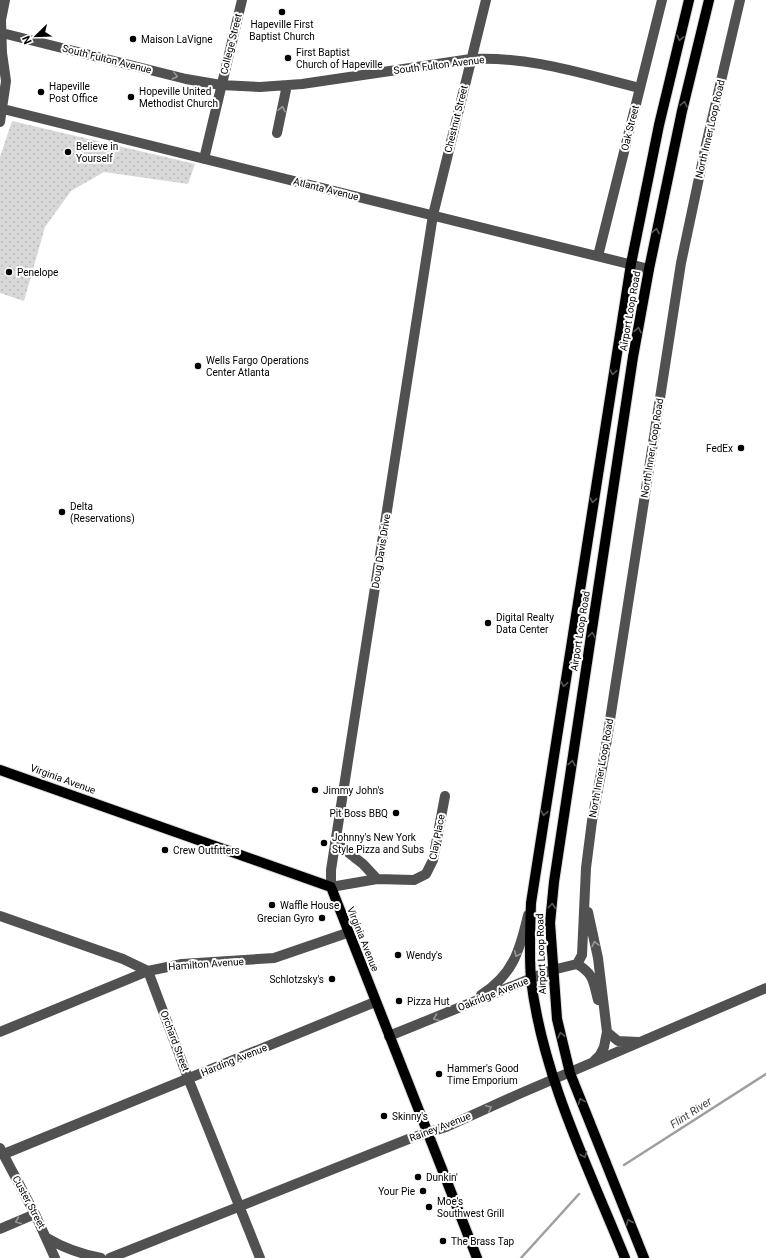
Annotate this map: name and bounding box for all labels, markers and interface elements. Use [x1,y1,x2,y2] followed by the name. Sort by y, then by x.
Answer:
[277,7,287,17] marker: Hapeville First Baptist Church
[218,13,244,75] street label: College Street
[16,16,56,56] north arrow
[249,19,315,42] place label: Hapeville First Baptist Church
[20,33,35,46] text: N
[128,34,138,44] marker: Maison LaVigne
[141,34,213,45] place label: Maison LaVigne
[677,35,685,41] one-way arrow
[61,43,153,75] street label: South Fulton Avenue
[296,47,383,70] place label: First Baptist Church of Hapeville
[283,53,293,63] marker: First Baptist Church of Hapeville
[393,54,485,76] street label: South Fulton Avenue
[172,71,179,80] one-way arrow
[693,79,727,179] street label: North Inner Loop Road
[49,81,98,104] place label: Hapeville Post Office
[442,84,470,154] street label: Chestnut Street
[139,86,218,109] place label: Hopeville United Methodist Church
[36,87,46,97] marker: Hapeville Post Office
[126,92,136,102] marker: Hopeville United Methodist Church
[679,101,688,108] one-way arrow
[619,104,641,152] street label: Oak Street
[277,106,285,112] one-way arrow
[76,141,118,164] place label: Believe in Yourself
[63,147,73,157] marker: Believe in Yourself
[292,176,360,202] street label: Atlanta Avenue
[651,228,660,234] one-way arrow
[4,267,14,277] marker: Penelope
[17,267,58,278] place label: Penelope
[618,270,642,352] street label: Airport Loop Road
[633,327,642,333] one-way arrow
[206,355,309,378] place label: Wells Fargo Operations Center Atlanta
[193,361,203,371] marker: Wells Fargo Operations Center Atlanta
[609,369,618,375] one-way arrow
[639,398,665,498] street label: North Inner Loop Road
[706,443,733,454] place label: FedEx
[736,443,746,453] marker: FedEx
[589,497,598,504] one-way arrow
[70,501,135,525] place label: Delta (Reservations)
[57,507,67,517] marker: Delta (Reservations)
[370,513,392,589] street label: Doug Davis Drive
[568,590,592,672] street label: Airport Loop Road
[496,612,554,635] place label: Digital Realty Data Center
[483,618,493,628] marker: Digital Realty Data Center
[587,632,595,638] one-way arrow
[561,681,569,687] one-way arrow
[587,718,615,818] street label: North Inner Loop Road
[567,760,576,766] one-way arrow
[29,762,97,796] street label: Virginia Avenue
[310,785,320,795] marker: Jimmy John's
[323,785,384,796] place label: Jimmy John's
[329,808,388,819] place label: Pit Boss BBQ
[391,808,401,818] marker: Pit Boss BBQ
[541,810,549,816] one-way arrow
[427,813,447,861] street label: Clay Place
[332,832,424,855] place label: Johnny's New York Style Pizza and Subs
[319,838,329,848] marker: Johnny's New York Style Pizza and Subs
[160,845,170,855] marker: Crew Outfitters
[173,845,240,856] place label: Crew Outfitters
[267,900,277,910] marker: Waffle House
[280,900,339,911] place label: Waffle House
[547,903,556,909] one-way arrow
[345,905,381,973] street label: Virginia Avenue
[257,913,314,924] place label: Grecian Gyro
[317,913,327,923] marker: Grecian Gyro
[534,913,548,995] street label: Airport Loop Road
[592,941,600,947] one-way arrow
[393,950,403,960] marker: Wendy's
[406,950,443,961] place label: Wendy's
[514,950,522,958] one-way arrow
[168,956,244,972] street label: Hamilton Avenue
[269,974,324,985] place label: Schlotzsky's
[327,974,337,984] marker: Schlotzsky's
[456,975,530,1013] street label: Oakridge Avenue
[394,996,404,1006] marker: Pizza Hut
[407,996,450,1007] place label: Pizza Hut
[158,1009,192,1073] street label: Orchard Street
[432,1013,439,1021] one-way arrow
[557,1032,565,1038] one-way arrow
[199,1042,269,1078] street label: Harding Avenue
[447,1063,519,1086] place label: Hammer's Good Time Emporium
[434,1069,444,1079] marker: Hammer's Good Time Emporium
[668,1095,714,1131] water label: Flint River
[578,1098,586,1105] one-way arrow
[486,1104,493,1112] one-way arrow
[408,1110,472,1144] street label: Rainey Avenue
[379,1111,389,1121] marker: Skinny's
[392,1111,428,1122] place label: Skinny's
[579,1151,587,1158] one-way arrow
[413,1172,423,1182] marker: Dunkin'
[426,1172,458,1183] place label: Dunkin'
[11,1174,47,1230] street label: Custer Street
[378,1186,415,1197] place label: Your Pie
[418,1186,428,1196] marker: Your Pie
[437,1196,504,1219] place label: Moe's Southwest Grill
[424,1202,434,1212] marker: Moe's Southwest Grill
[14,1217,21,1225] one-way arrow
[626,1218,634,1225] one-way arrow
[438,1236,448,1246] marker: The Brass Tap
[451,1236,515,1247] place label: The Brass Tap

